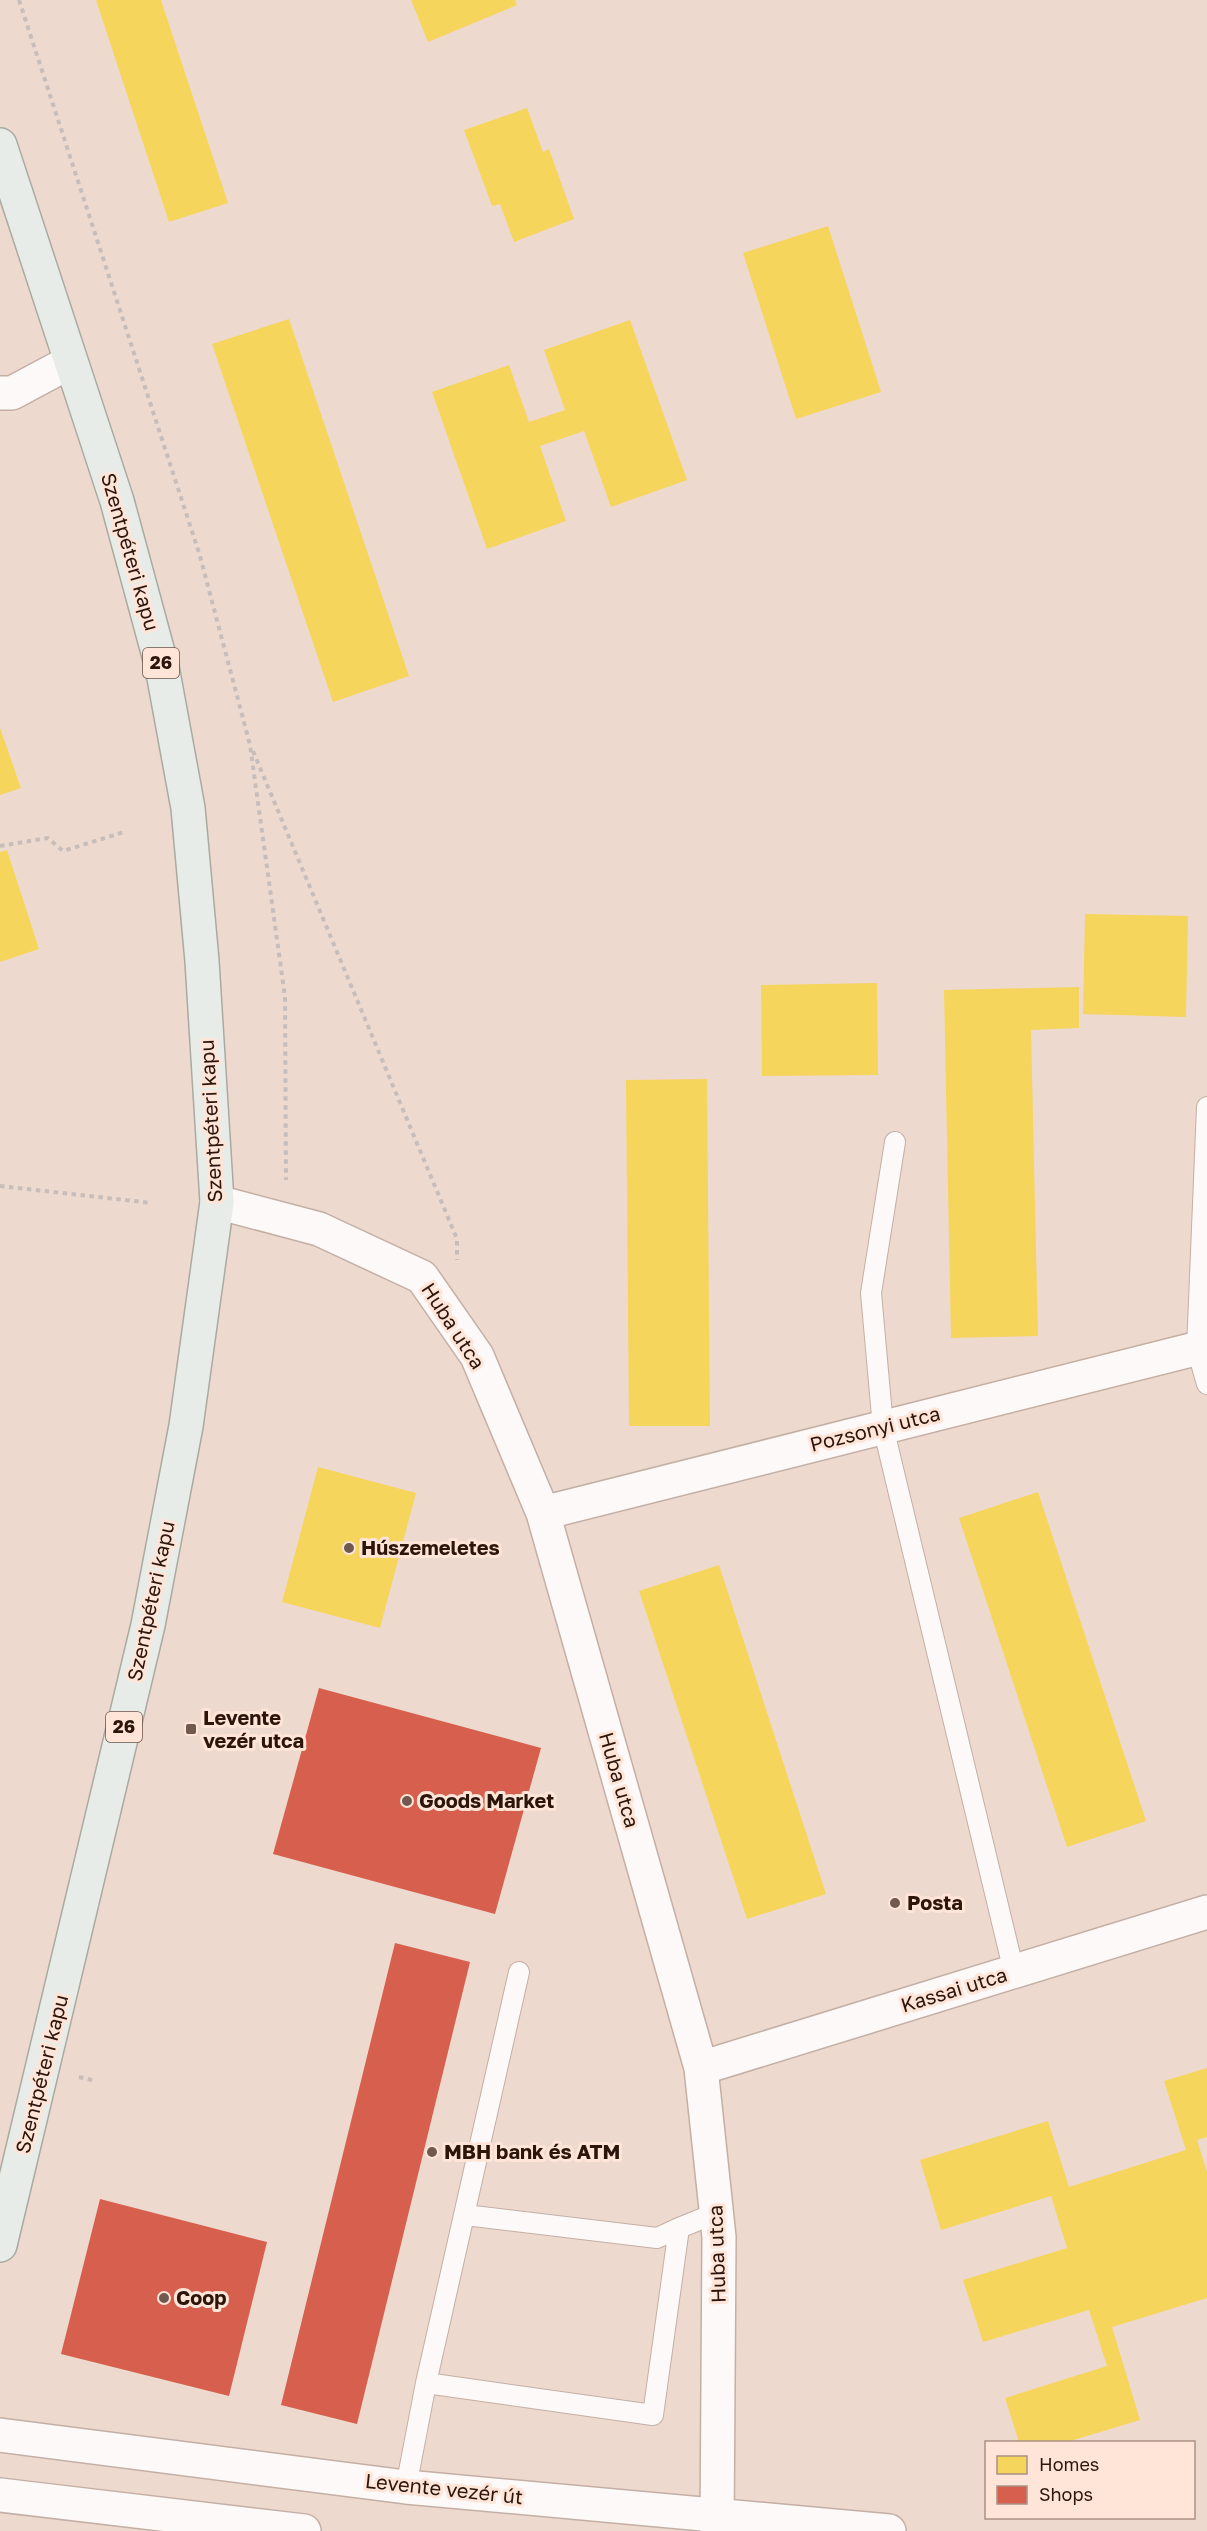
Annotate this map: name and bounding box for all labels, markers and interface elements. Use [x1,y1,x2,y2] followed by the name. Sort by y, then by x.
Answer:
[97,470,165,633] street label: Szentpéteri kapu
[143,648,179,678] road number: 26
[194,1039,226,1203] street label: Szentpéteri kapu
[417,1278,491,1373] street label: Huba utca
[807,1400,942,1456] street label: Pozsonyi utca
[121,1519,179,1683] street label: Szentpéteri kapu
[361,1535,500,1559] place label: Húszemeletes
[342,1541,356,1555] marker: Húszemeletes
[203,1705,304,1752] place label: Levente vezér utca
[106,1712,142,1742] road number: 26
[184,1722,198,1736] marker: Levente vezér utca
[595,1729,645,1830] street label: Huba utca
[419,1788,554,1812] place label: Goods Market
[400,1794,414,1808] marker: Goods Market
[907,1890,963,1914] place label: Posta
[888,1896,902,1910] marker: Posta
[898,1961,1010,2017] street label: Kassai utca
[10,1992,72,2156] street label: Szentpéteri kapu
[444,2139,620,2163] place label: MBH bank és ATM
[425,2145,439,2159] marker: MBH bank és ATM
[702,2205,730,2304] street label: Huba utca
[176,2285,227,2309] place label: Coop
[157,2291,171,2305] marker: Coop
[985,2441,1195,2519] legend
[1039,2453,1099,2475] text: Homes
[364,2468,524,2508] street label: Levente vezér út
[1039,2483,1093,2505] text: Shops

